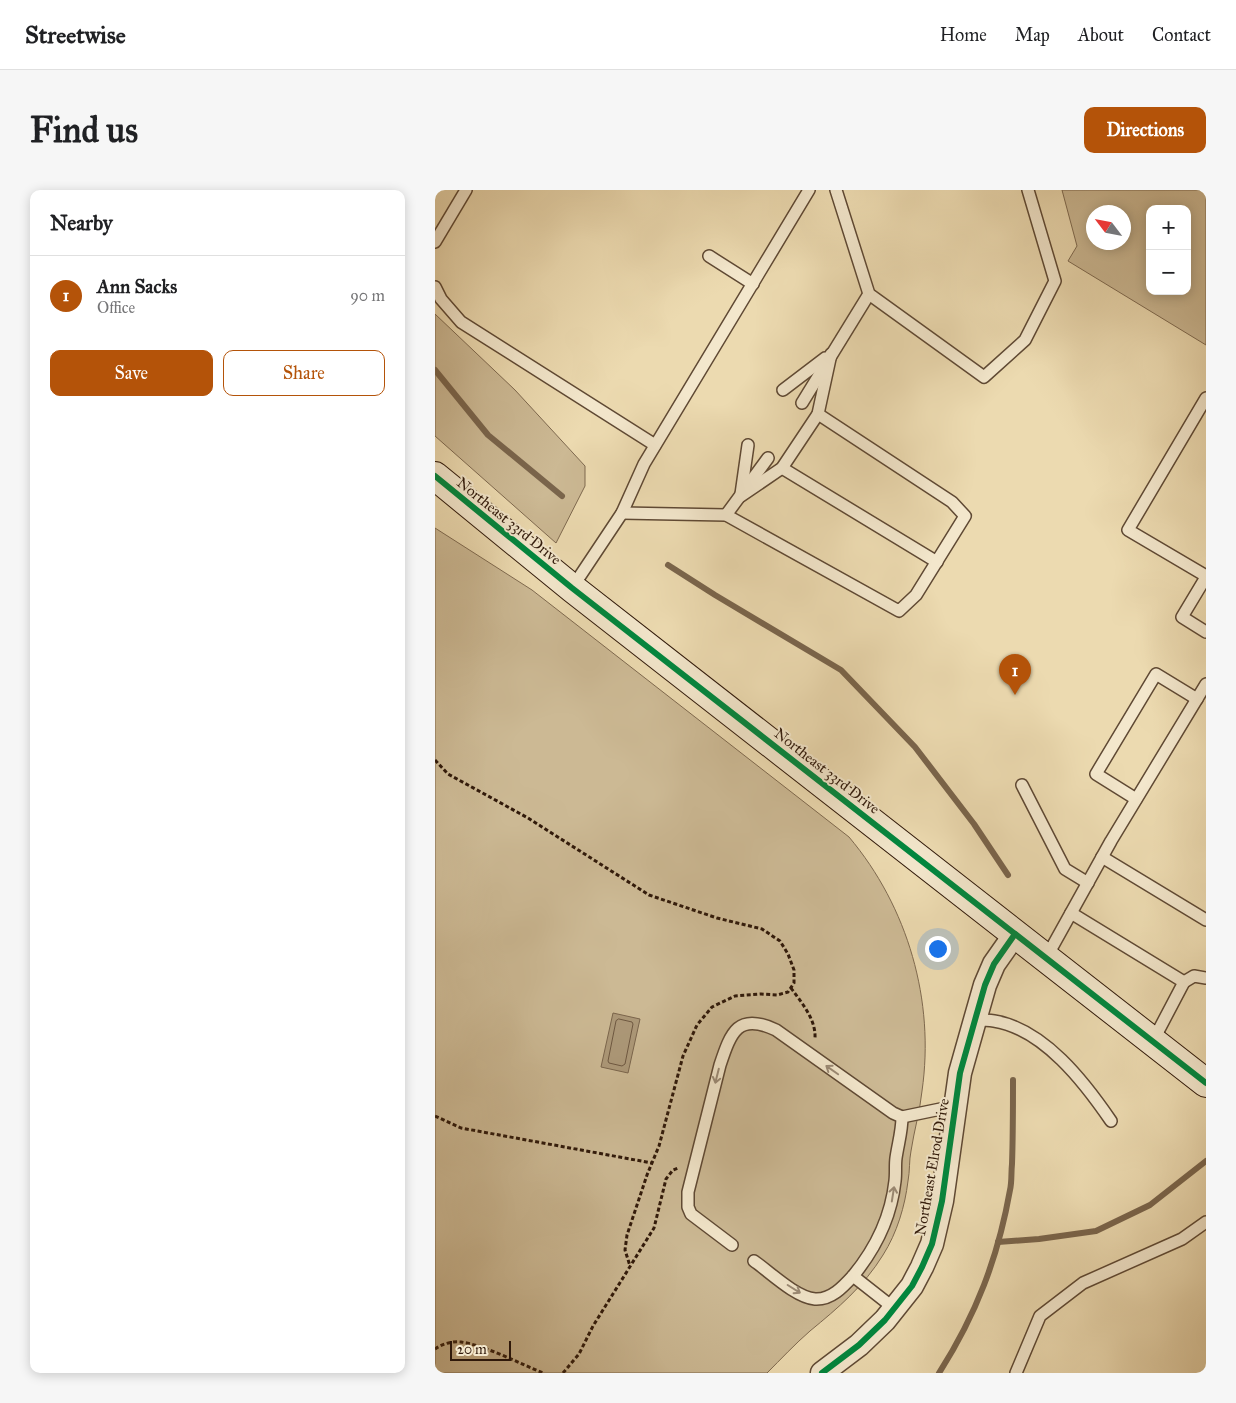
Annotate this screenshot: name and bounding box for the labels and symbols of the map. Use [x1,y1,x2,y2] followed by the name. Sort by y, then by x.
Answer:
[1086,205,1131,250] north arrow
[453,473,565,569] street label: Northeast 33rd Drive
[999,654,1031,695] pin: 1
[771,724,883,818] street label: Northeast 33rd Drive
[925,936,951,962] your location
[825,1065,839,1075] one-way arrow
[712,1068,721,1084] one-way arrow
[911,1097,953,1237] street label: Northeast Elrod Drive
[889,1186,899,1202] one-way arrow
[786,1285,800,1295] one-way arrow
[450,1338,511,1361] scale bar

